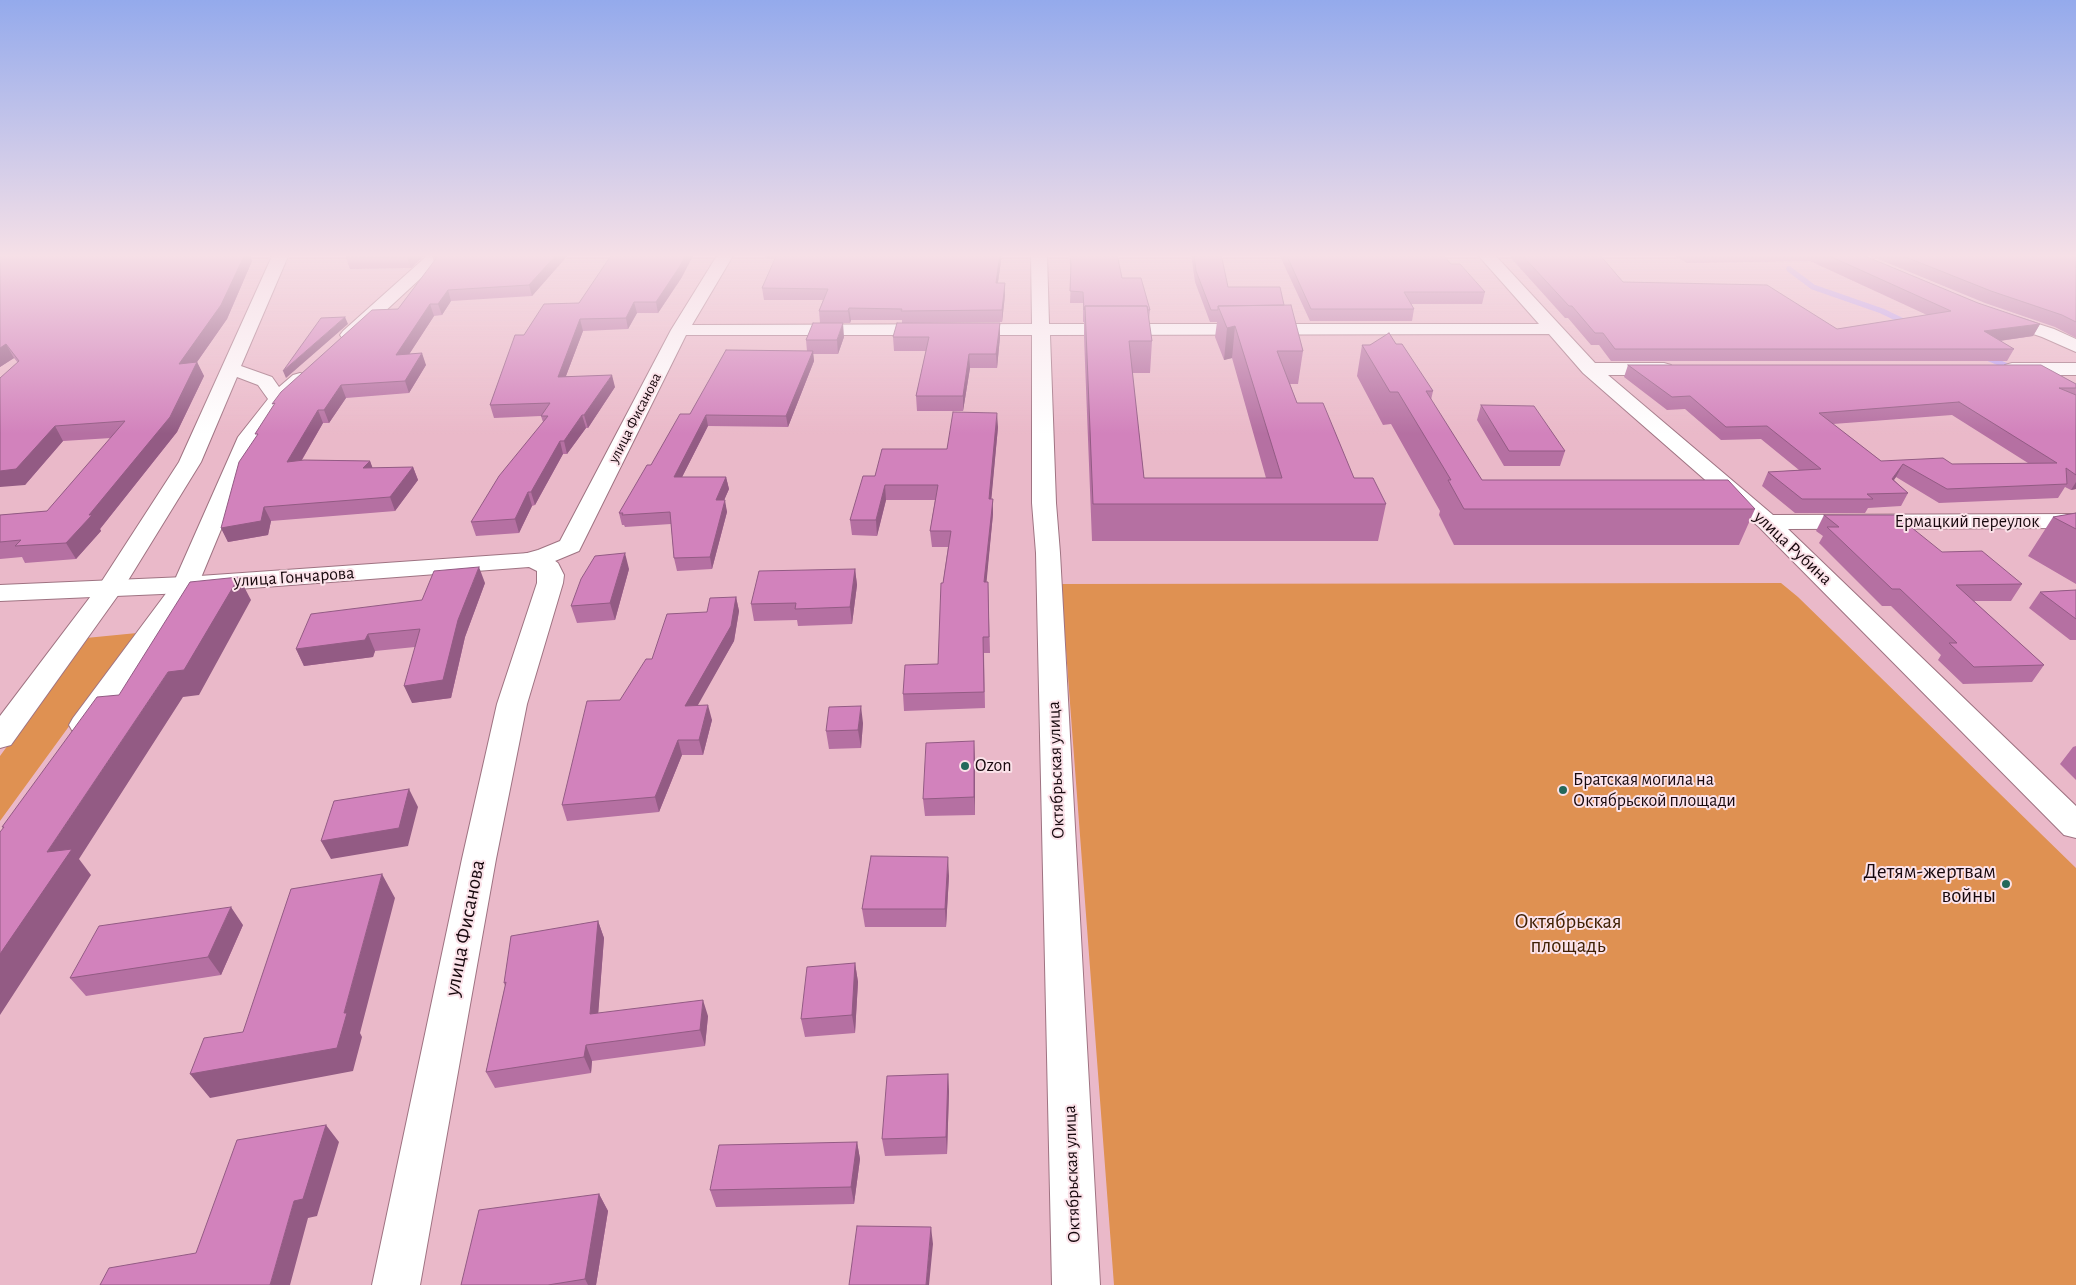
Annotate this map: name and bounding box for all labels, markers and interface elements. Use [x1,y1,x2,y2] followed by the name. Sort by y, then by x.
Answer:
[605,370,665,466] street label: улица Фисанова
[1749,506,1837,590] street label: улица Рубина
[1895,511,2039,533] street label: Ермацкий переулок
[233,562,355,592] street label: улица Гончарова
[1043,701,1069,839] street label: Октябрьская улица
[975,755,1012,777] place label: Ozon
[959,760,971,772] marker: Ozon
[1573,769,1736,812] place label: Братская могила на Октябрьской площади
[1557,784,1569,796] marker: Братская могила на Октябрьской площади
[439,858,491,998] street label: улица Фисанова
[1863,859,1996,909] place label: Детям-жертвам войны
[2000,878,2012,890] marker: Детям-жертвам войны
[1514,909,1622,959] park label: Октябрьская площадь
[1059,1105,1085,1243] street label: Октябрьская улица

